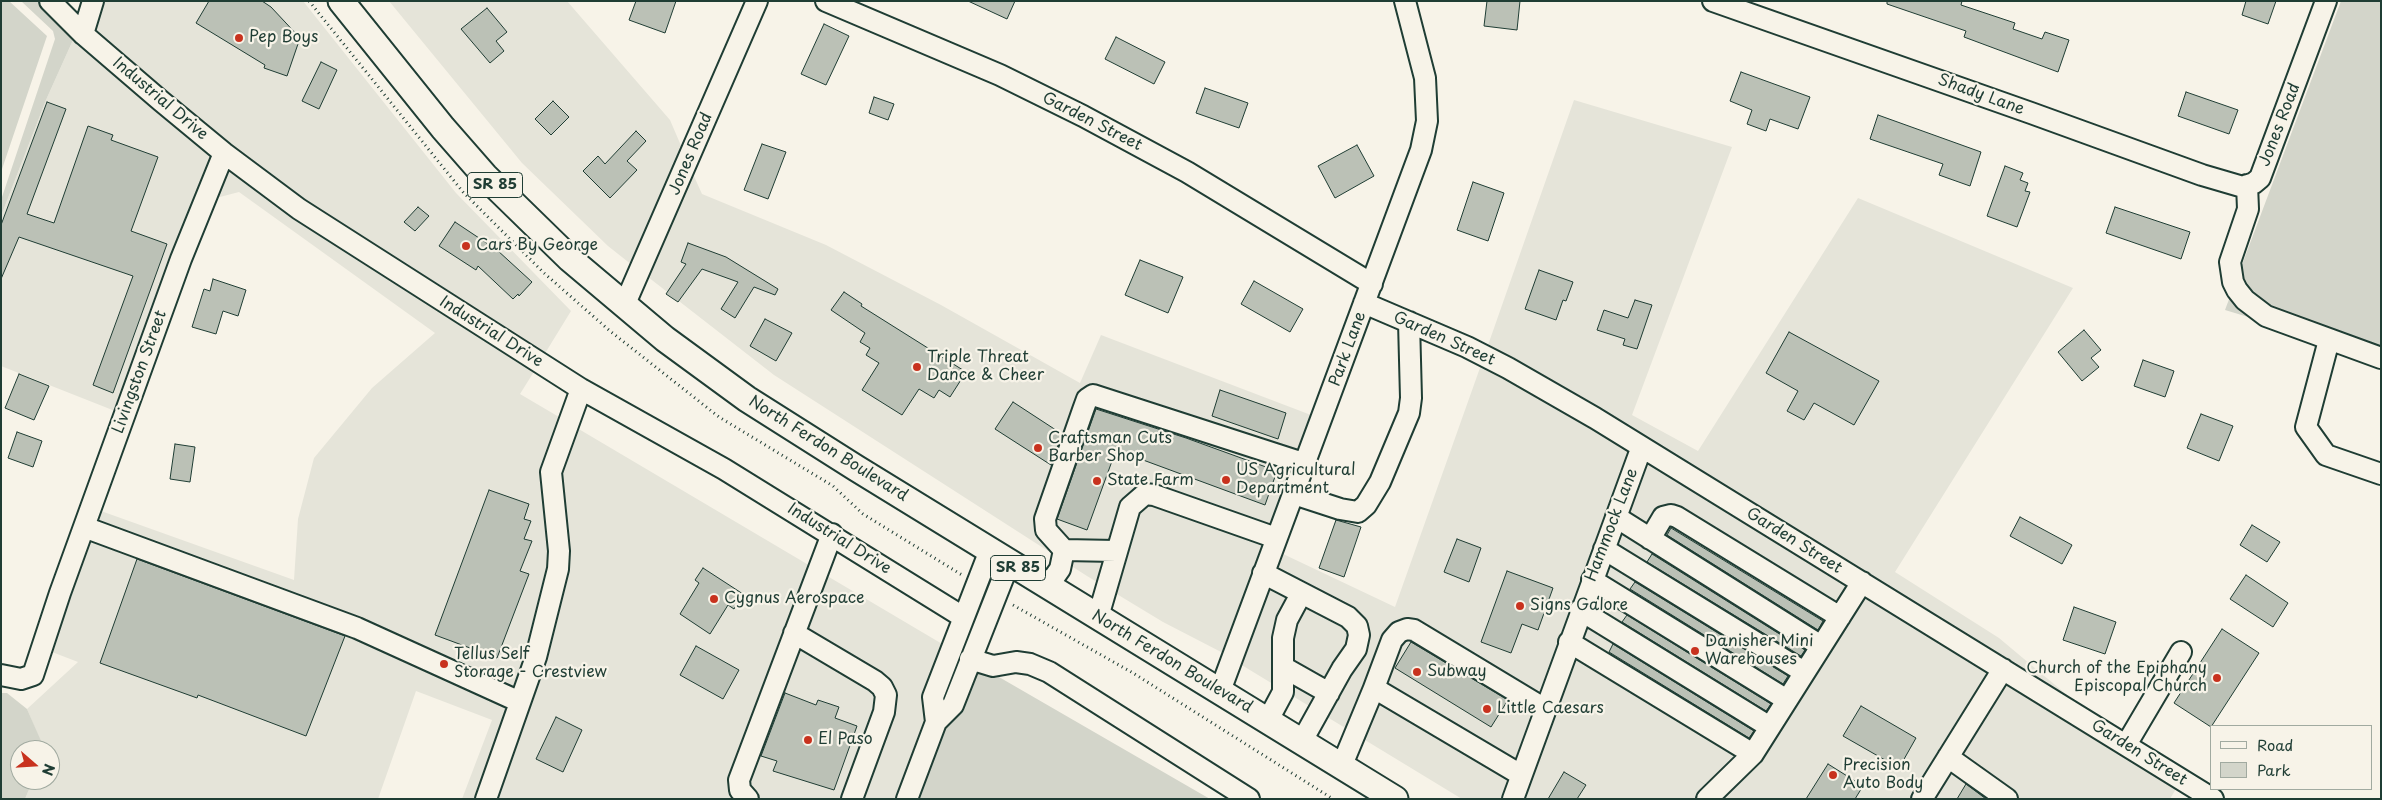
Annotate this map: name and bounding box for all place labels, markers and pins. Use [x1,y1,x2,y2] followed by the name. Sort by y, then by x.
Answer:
[249,28,318,48] place label: Pep Boys
[233,32,245,44] marker: Pep Boys
[476,236,598,256] place label: Cars By George
[460,240,472,252] marker: Cars By George
[927,348,1044,386] place label: Triple Threat Dance & Cheer
[911,361,923,373] marker: Triple Threat Dance & Cheer
[1048,429,1172,467] place label: Craftsman Cuts Barber Shop
[1032,442,1044,454] marker: Craftsman Cuts Barber Shop
[1236,461,1356,499] place label: US Agricultural Department
[1107,471,1194,491] place label: State Farm
[1220,474,1232,486] marker: US Agricultural Department
[1091,475,1103,487] marker: State Farm
[724,589,865,609] place label: Cygnus Aerospace
[708,593,720,605] marker: Cygnus Aerospace
[1530,596,1628,616] place label: Signs Galore
[1514,600,1526,612] marker: Signs Galore
[1705,632,1814,670] place label: Danisher Mini Warehouses
[454,645,607,683] place label: Tellus Self Storage - Crestview
[1689,645,1701,657] marker: Danisher Mini Warehouses
[438,658,450,670] marker: Tellus Self Storage - Crestview
[2026,659,2207,697] place label: Church of the Epiphany Episcopal Church
[1427,662,1486,682] place label: Subway
[1411,666,1423,678] marker: Subway
[2211,672,2223,684] marker: Church of the Epiphany Episcopal Church
[1497,699,1604,719] place label: Little Caesars
[1481,703,1493,715] marker: Little Caesars
[818,730,873,750] place label: El Paso
[802,734,814,746] marker: El Paso
[1843,756,1923,794] place label: Precision Auto Body
[1827,769,1839,781] marker: Precision Auto Body

